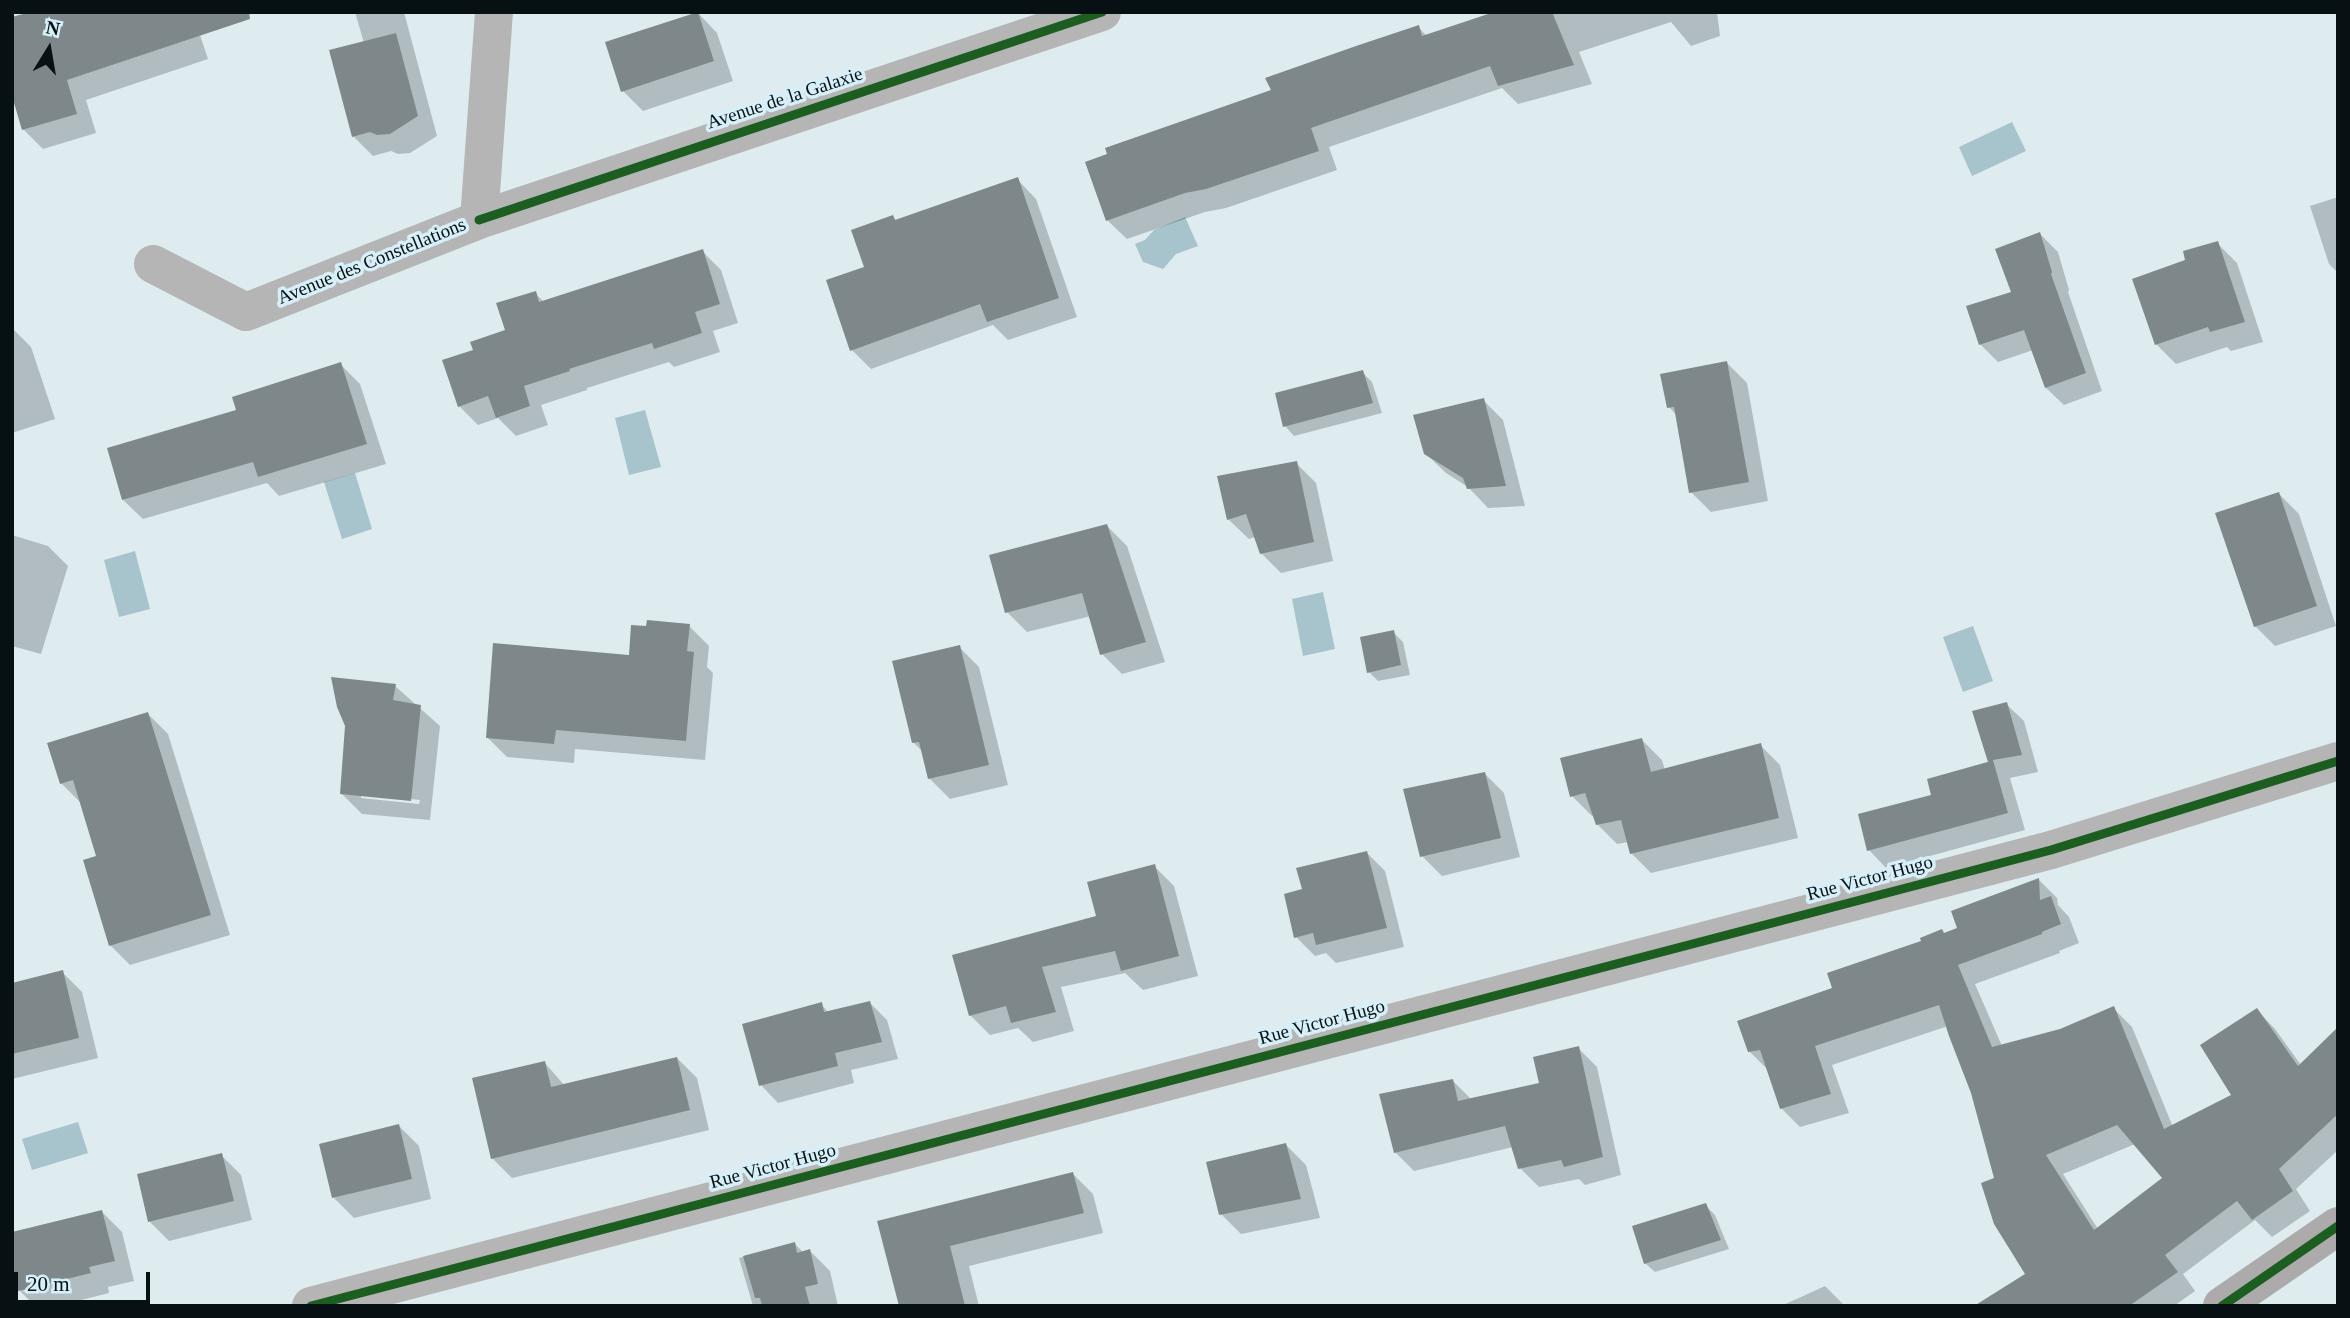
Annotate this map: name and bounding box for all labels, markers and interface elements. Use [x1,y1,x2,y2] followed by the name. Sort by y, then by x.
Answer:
[14,14,84,84] north arrow
[44,16,62,40] text: N
[704,63,866,135] street label: Avenue de la Galaxie
[274,214,470,310] street label: Avenue des Constellations
[1804,851,1936,907] street label: Rue Victor Hugo
[1256,995,1388,1051] street label: Rue Victor Hugo
[707,1139,839,1195] street label: Rue Victor Hugo
[18,1258,154,1302] scale bar
[27,1272,70,1296] text: 20 m

